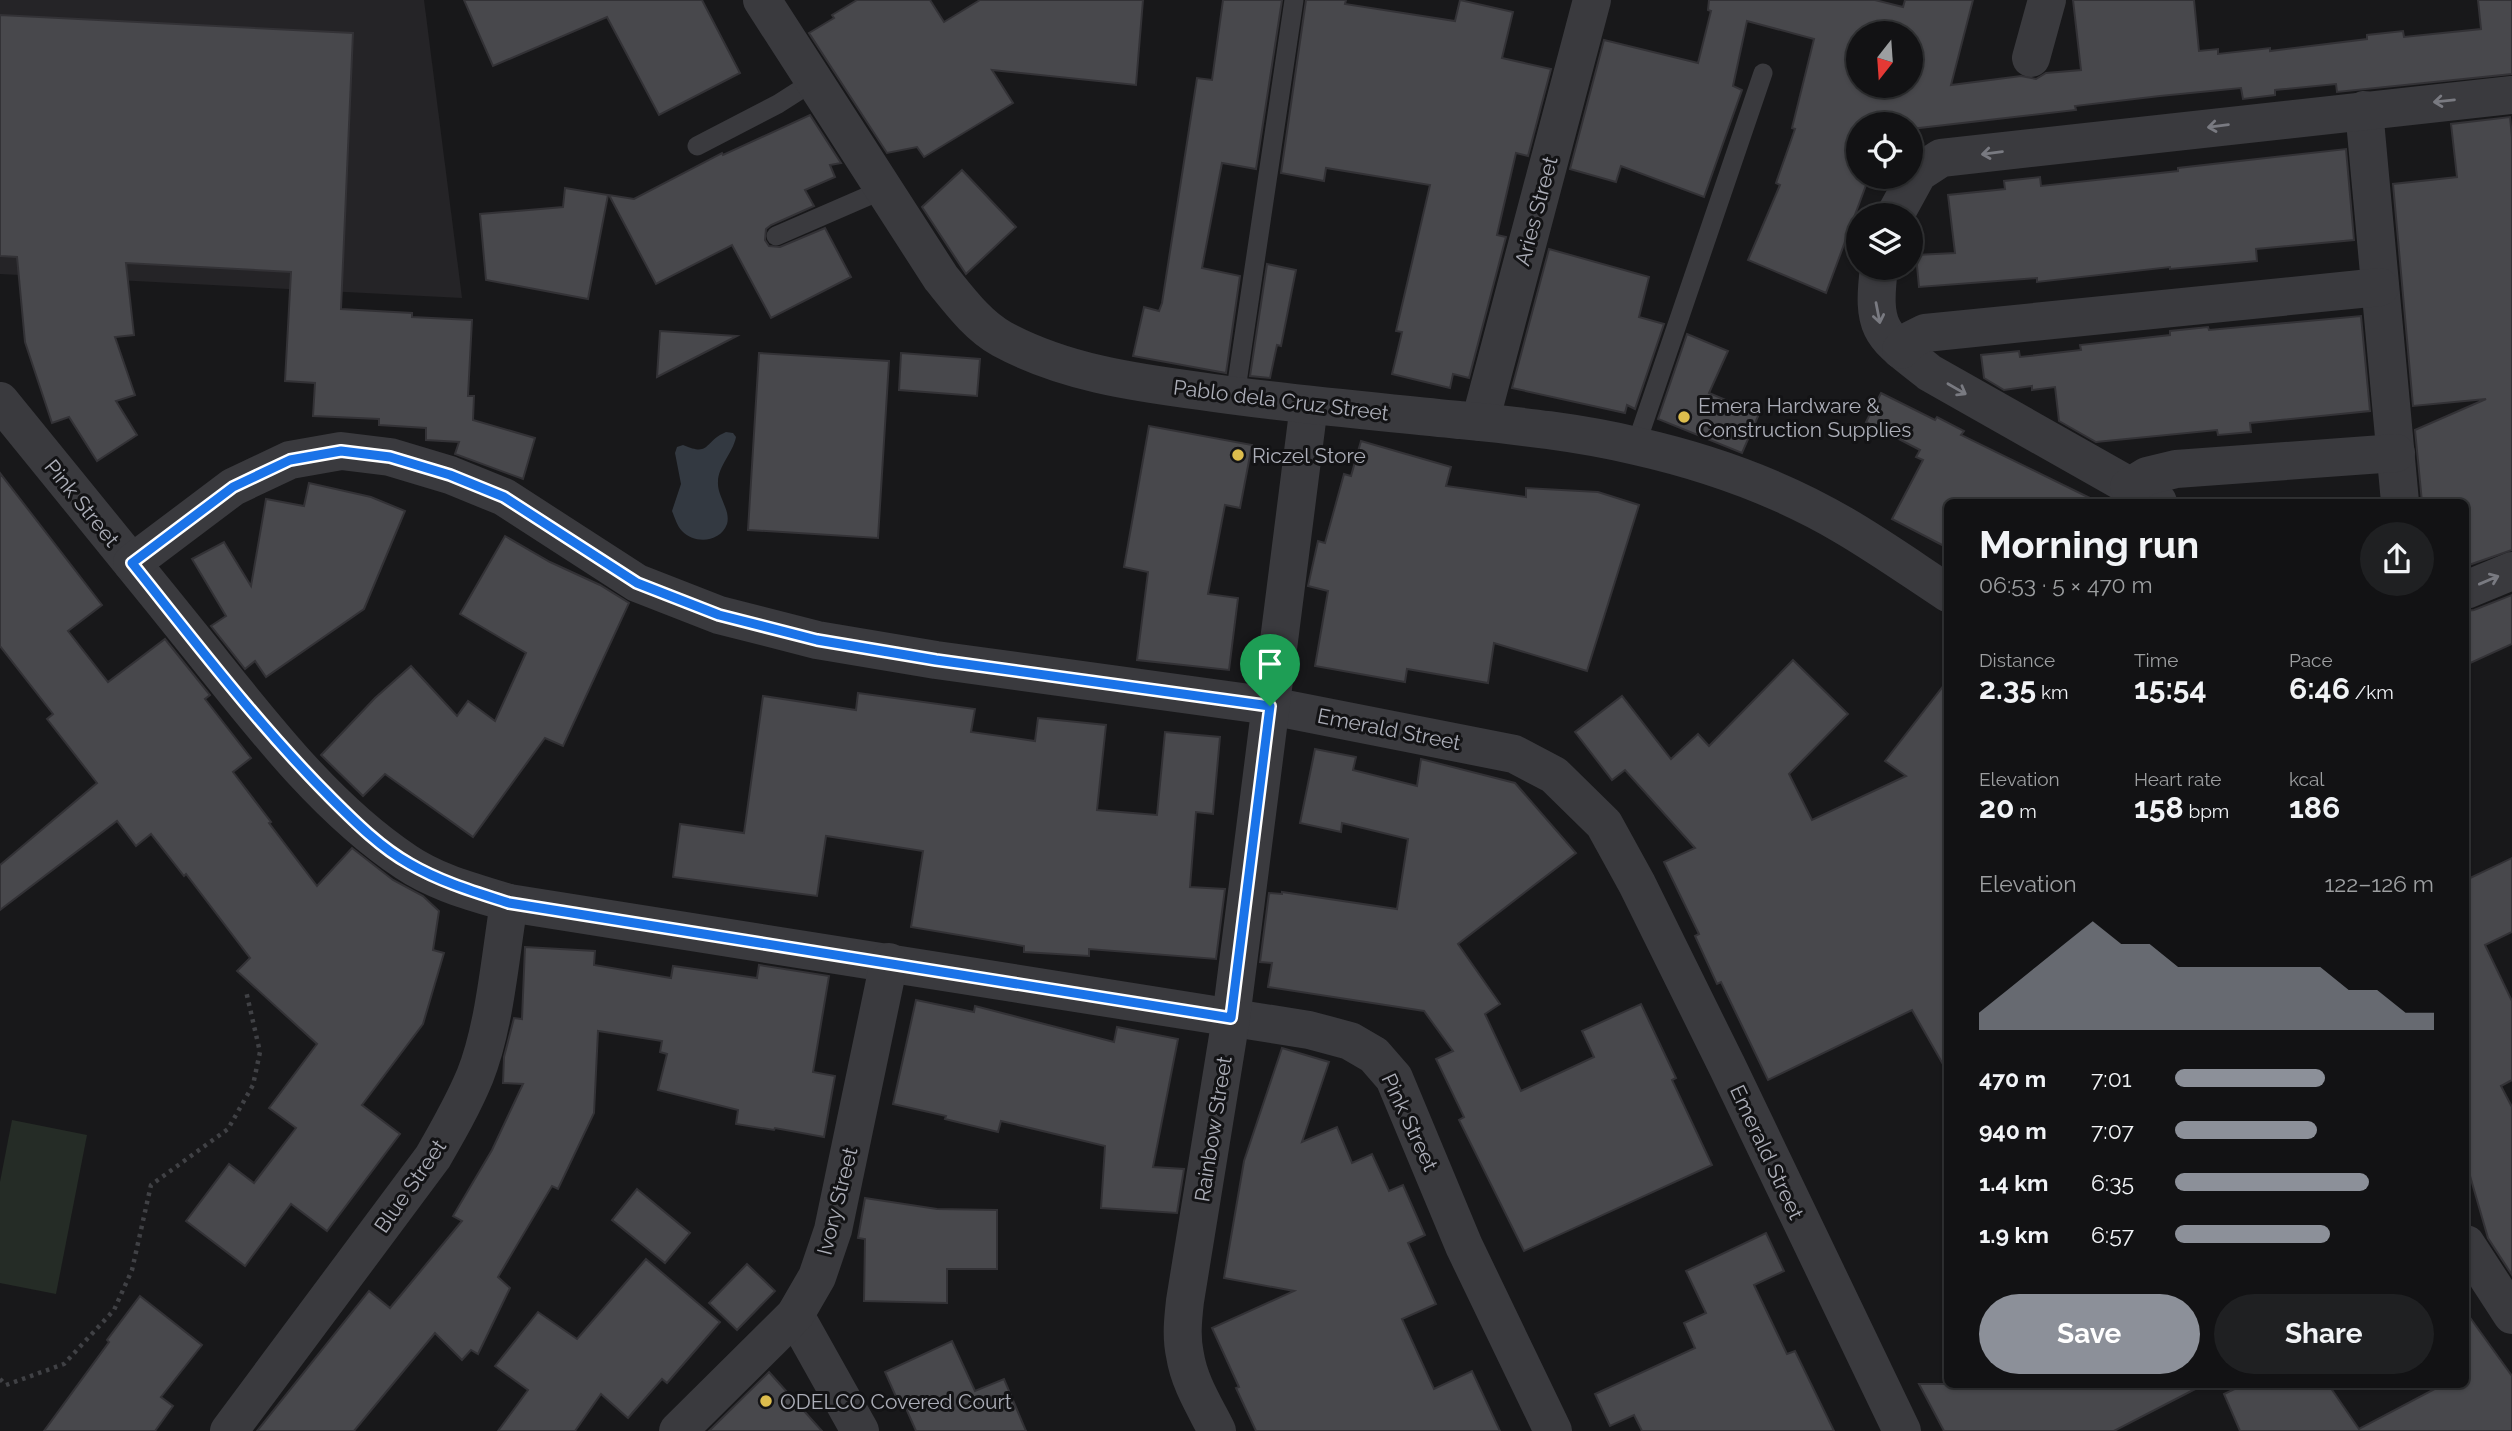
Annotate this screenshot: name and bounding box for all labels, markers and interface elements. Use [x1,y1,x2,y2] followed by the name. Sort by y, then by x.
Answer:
[1846,21,1923,98] north arrow
[1846,21,1923,280] map controls
[2433,95,2456,108] one-way arrow
[1846,112,1923,189] button: locate
[2207,120,2230,133] one-way arrow
[1981,146,2004,159] one-way arrow
[1509,154,1563,268] street label: Aries Street
[1846,203,1923,280] button: layers
[1872,301,1885,324] one-way arrow
[1172,374,1390,426] street label: Pablo dela Cruz Street
[1947,382,1967,396] one-way arrow
[1698,393,1911,442] place label: Emera Hardware & Construction Supplies
[1676,409,1692,425] marker: Emera Hardware & Construction Supplies
[1252,443,1366,468] place label: Riczel Store
[1230,447,1246,463] marker: Riczel Store
[39,454,125,552] street label: Pink Street
[1979,522,2199,567] text: Morning run
[2360,522,2434,596] button: share
[1979,571,2153,598] text: 06:53 · 5 × 470 m
[2478,573,2499,586] one-way arrow
[1240,634,1300,706] pin
[1251,645,1289,683] icon: arrive
[1979,649,2055,671] text: Distance
[2134,649,2178,671] text: Time
[2289,649,2333,671] text: Pace
[1979,671,2036,706] text: 2.35
[2134,671,2207,706] text: 15:54
[2289,671,2350,706] text: 6:46
[2036,681,2068,703] text: km
[2350,681,2394,703] text: /km
[1315,703,1463,755] street label: Emerald Street
[1979,768,2060,790] text: Elevation
[2134,768,2222,790] text: Heart rate
[2289,768,2325,790] text: kcal
[1979,790,2014,825] text: 20
[2134,790,2184,825] text: 158
[2289,790,2340,825] text: 186
[2014,800,2037,822] text: m
[2184,800,2229,822] text: bpm
[1979,870,2077,897] text: Elevation
[2325,870,2434,897] text: 122–126 m
[1189,1054,1237,1204] street label: Rainbow Street
[1979,1065,2046,1092] text: 470 m
[2091,1065,2132,1092] text: 7:01
[1377,1069,1443,1175] street label: Pink Street
[1725,1081,1809,1223] street label: Emerald Street
[1979,1117,2047,1144] text: 940 m
[2091,1117,2134,1144] text: 7:07
[369,1135,451,1237] street label: Blue Street
[812,1144,862,1258] street label: Ivory Street
[1979,1169,2048,1196] text: 1.4 km
[2091,1169,2134,1196] text: 6:35
[1979,1221,2049,1248] text: 1.9 km
[2091,1221,2134,1248] text: 6:57
[1979,1294,2200,1374] button: Save
[2214,1294,2434,1374] button: Share
[780,1389,1012,1414] place label: ODELCO Covered Court
[758,1393,774,1409] marker: ODELCO Covered Court

